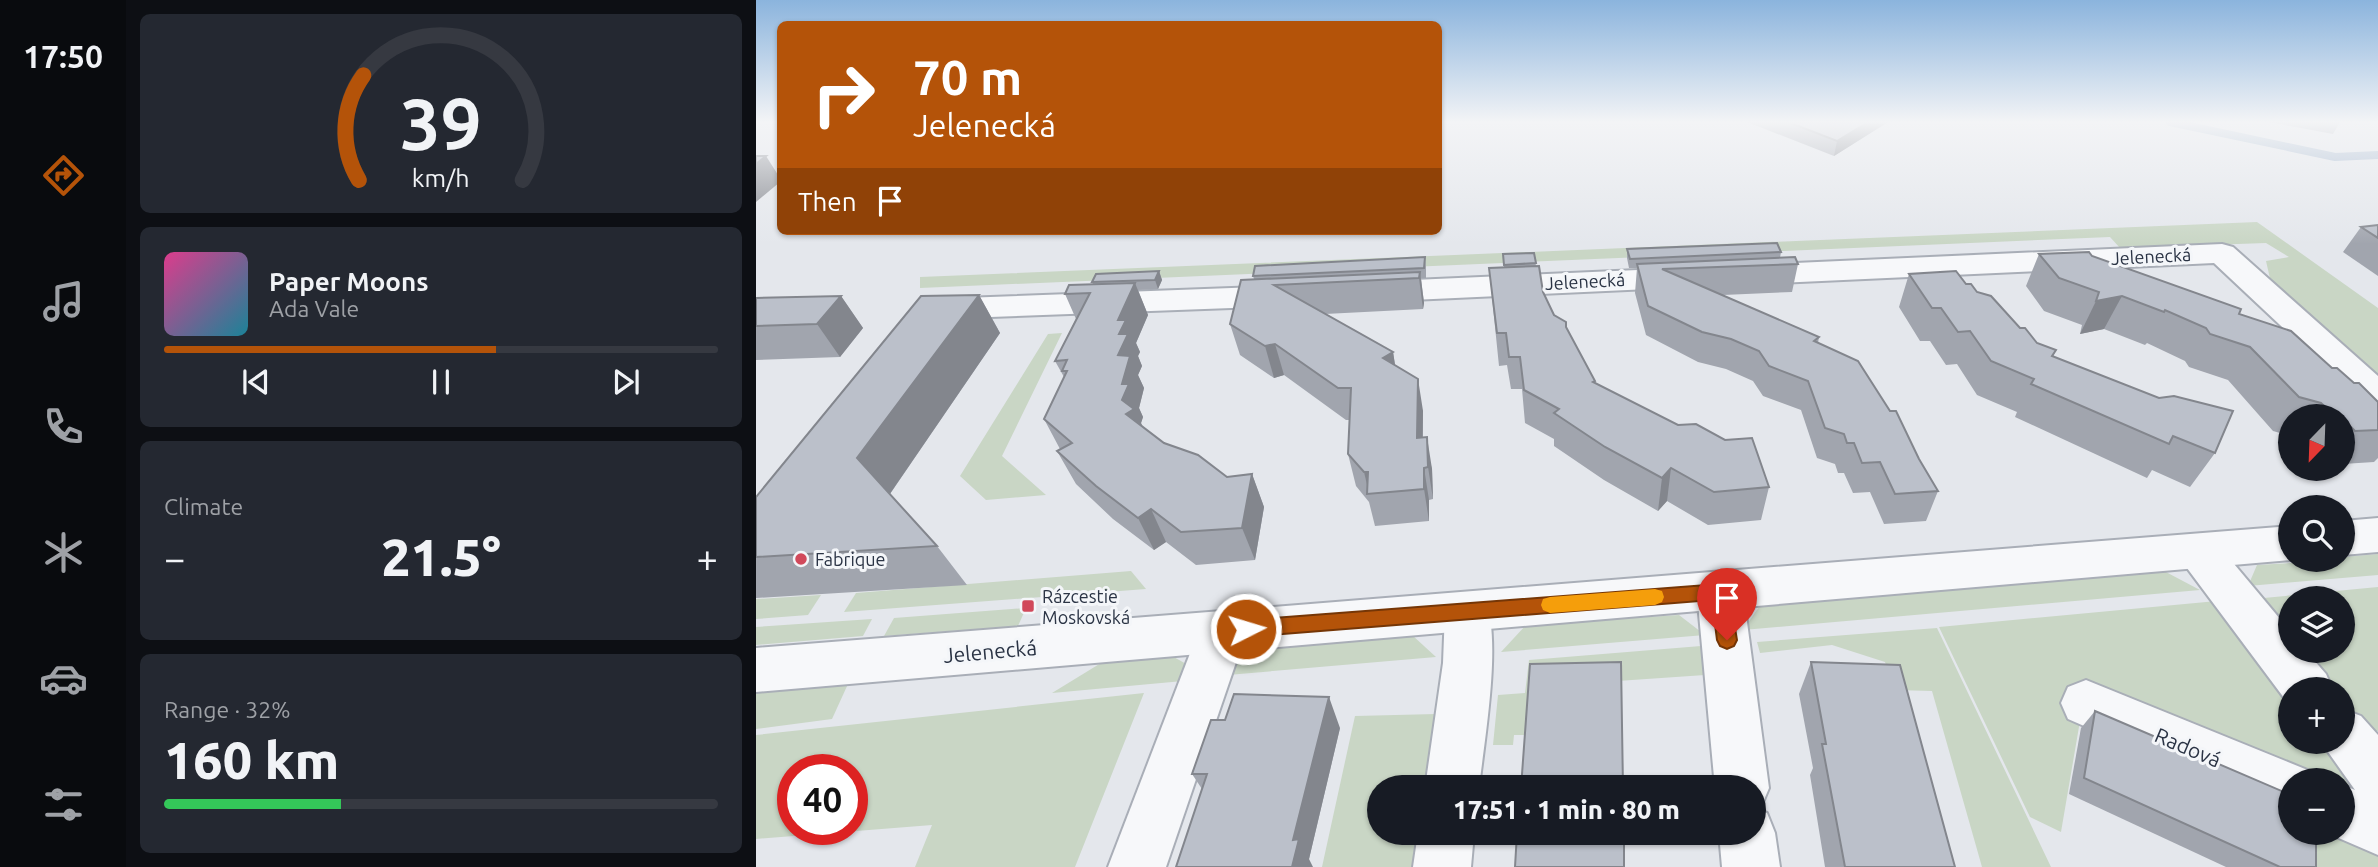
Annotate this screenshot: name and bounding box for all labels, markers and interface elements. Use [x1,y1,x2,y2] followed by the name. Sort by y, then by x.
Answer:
[23,38,103,74] text: 17:50
[798,49,889,140] icon: right
[913,49,1022,104] text: 70 m
[400,82,482,164] text: 39
[913,107,1056,143] text: Jelenecká
[39,151,88,200] icon: directions
[412,163,470,191] text: km/h
[871,182,909,220] icon: arrive
[798,187,857,216] text: Then
[2110,244,2192,268] street label: Jelenecká
[269,267,428,296] text: Paper Moons
[1544,269,1626,293] street label: Jelenecká
[39,277,88,326] icon: music
[269,296,359,321] text: Ada Vale
[237,363,275,401] icon: previous
[422,363,460,401] icon: pause
[607,363,645,401] icon: next
[39,402,88,451] icon: phone
[2278,404,2356,481] north arrow
[2278,404,2355,845] map controls
[164,494,243,519] text: Climate
[2278,495,2355,572] button: search
[39,528,88,577] icon: climate
[381,528,501,586] text: 21.5°
[164,537,185,579] text: −
[697,537,718,579] text: +
[815,549,886,569] place label: Fabrique
[793,551,809,567] marker: Fabrique
[1697,568,1757,640] pin
[1708,579,1746,617] icon: arrive
[1042,586,1130,627] place label: Rázcestie Moskovská
[2278,586,2355,663] button: layers
[1209,592,1283,666] position arrow
[1020,598,1036,614] marker: Rázcestie Moskovská
[942,635,1038,667] street label: Jelenecká
[39,654,88,703] icon: car
[2278,677,2355,754] button: +
[164,697,291,722] text: Range · 32%
[2151,722,2225,772] street label: Radová
[164,731,339,789] text: 160 km
[777,754,868,845] speed limit sign: 40
[2278,768,2355,845] button: −
[39,780,88,829] icon: filters
[1453,795,1680,824] text: 17:51 · 1 min · 80 m

